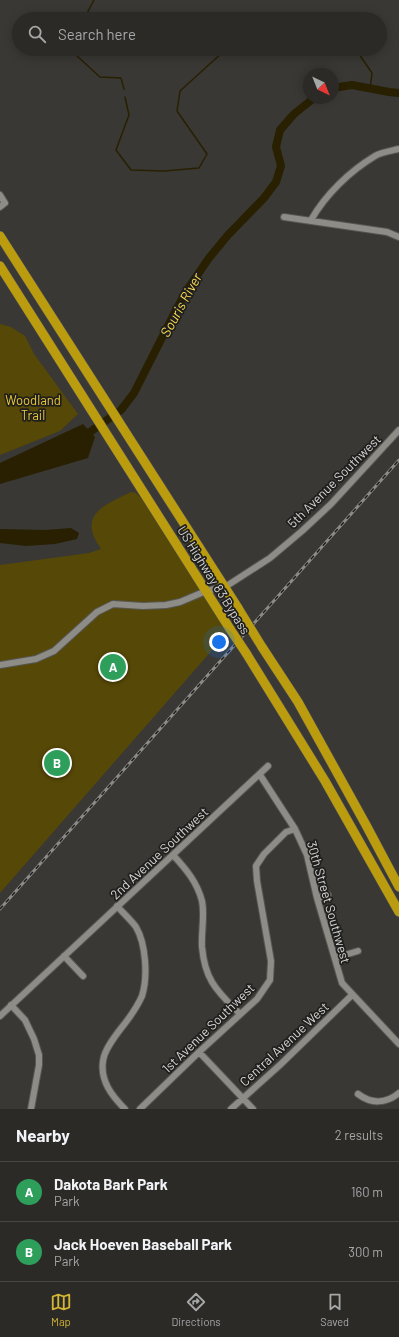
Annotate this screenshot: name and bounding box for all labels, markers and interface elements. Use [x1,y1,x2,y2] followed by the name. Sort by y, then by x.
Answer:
[12,12,387,56] search box
[26,23,48,45] icon: search
[58,25,136,43] text: Search here
[303,68,339,104] north arrow
[156,269,206,340] water label: Souris River
[5,392,61,423] park label: Woodland Trail
[284,431,384,531] street label: 5th Avenue Southwest
[174,523,254,637] street label: US Highway 83 Bypass
[209,632,229,652] your location
[100,652,126,682] pin: A
[44,748,70,778] pin: B
[107,804,211,902] street label: 2nd Avenue Southwest
[304,839,354,965] street label: 30th Street Southwest
[158,980,258,1076] street label: 1st Avenue Southwest
[236,999,332,1089] street label: Central Avenue West
[16,1125,70,1145] text: Nearby
[335,1127,383,1143] text: 2 results
[54,1175,168,1193] text: Dakota Bark Park
[25,1184,33,1200] text: A
[351,1184,383,1200] text: 160 m
[54,1193,80,1209] text: Park
[54,1235,232,1253] text: Jack Hoeven Baseball Park
[25,1244,33,1260] text: B
[348,1244,383,1260] text: 300 m
[54,1253,80,1269] text: Park
[50,1291,72,1328] tab: Map
[171,1291,221,1328] tab: Directions
[320,1291,349,1328] tab: Saved

